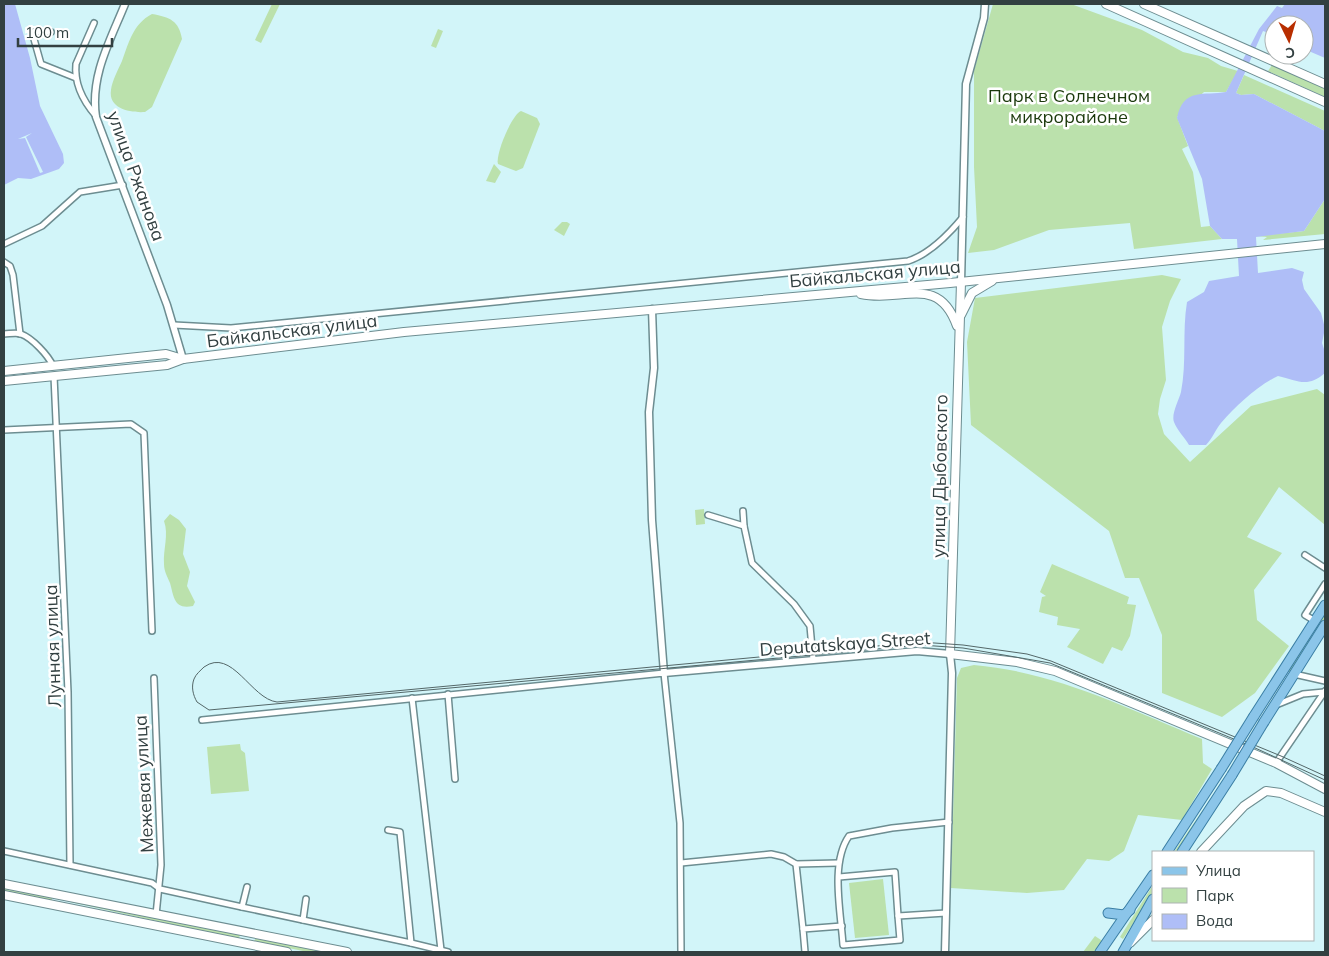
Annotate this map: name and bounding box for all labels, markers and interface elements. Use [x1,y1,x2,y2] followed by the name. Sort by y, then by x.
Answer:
[18,15,111,47] scale bar
[1264,15,1314,65] north arrow
[25,23,69,42] text: 100 m
[1285,44,1296,62] text: С
[988,84,1150,128] park label: Парк в Солнечном микрорайоне
[102,108,171,244] street label: улица Ржанова
[788,255,962,292] street label: Байкальская улица
[205,309,379,352] street label: Байкальская улица
[927,394,952,558] street label: улица Дыбовского
[39,584,66,708] street label: Лунная улица
[759,626,931,661] street label: Deputatskaya Street
[128,715,159,854] street label: Межевая улица
[1152,851,1314,941] legend
[1195,861,1241,880] text: Улица
[1196,886,1235,905] text: Парк
[1196,911,1233,930] text: Вода

